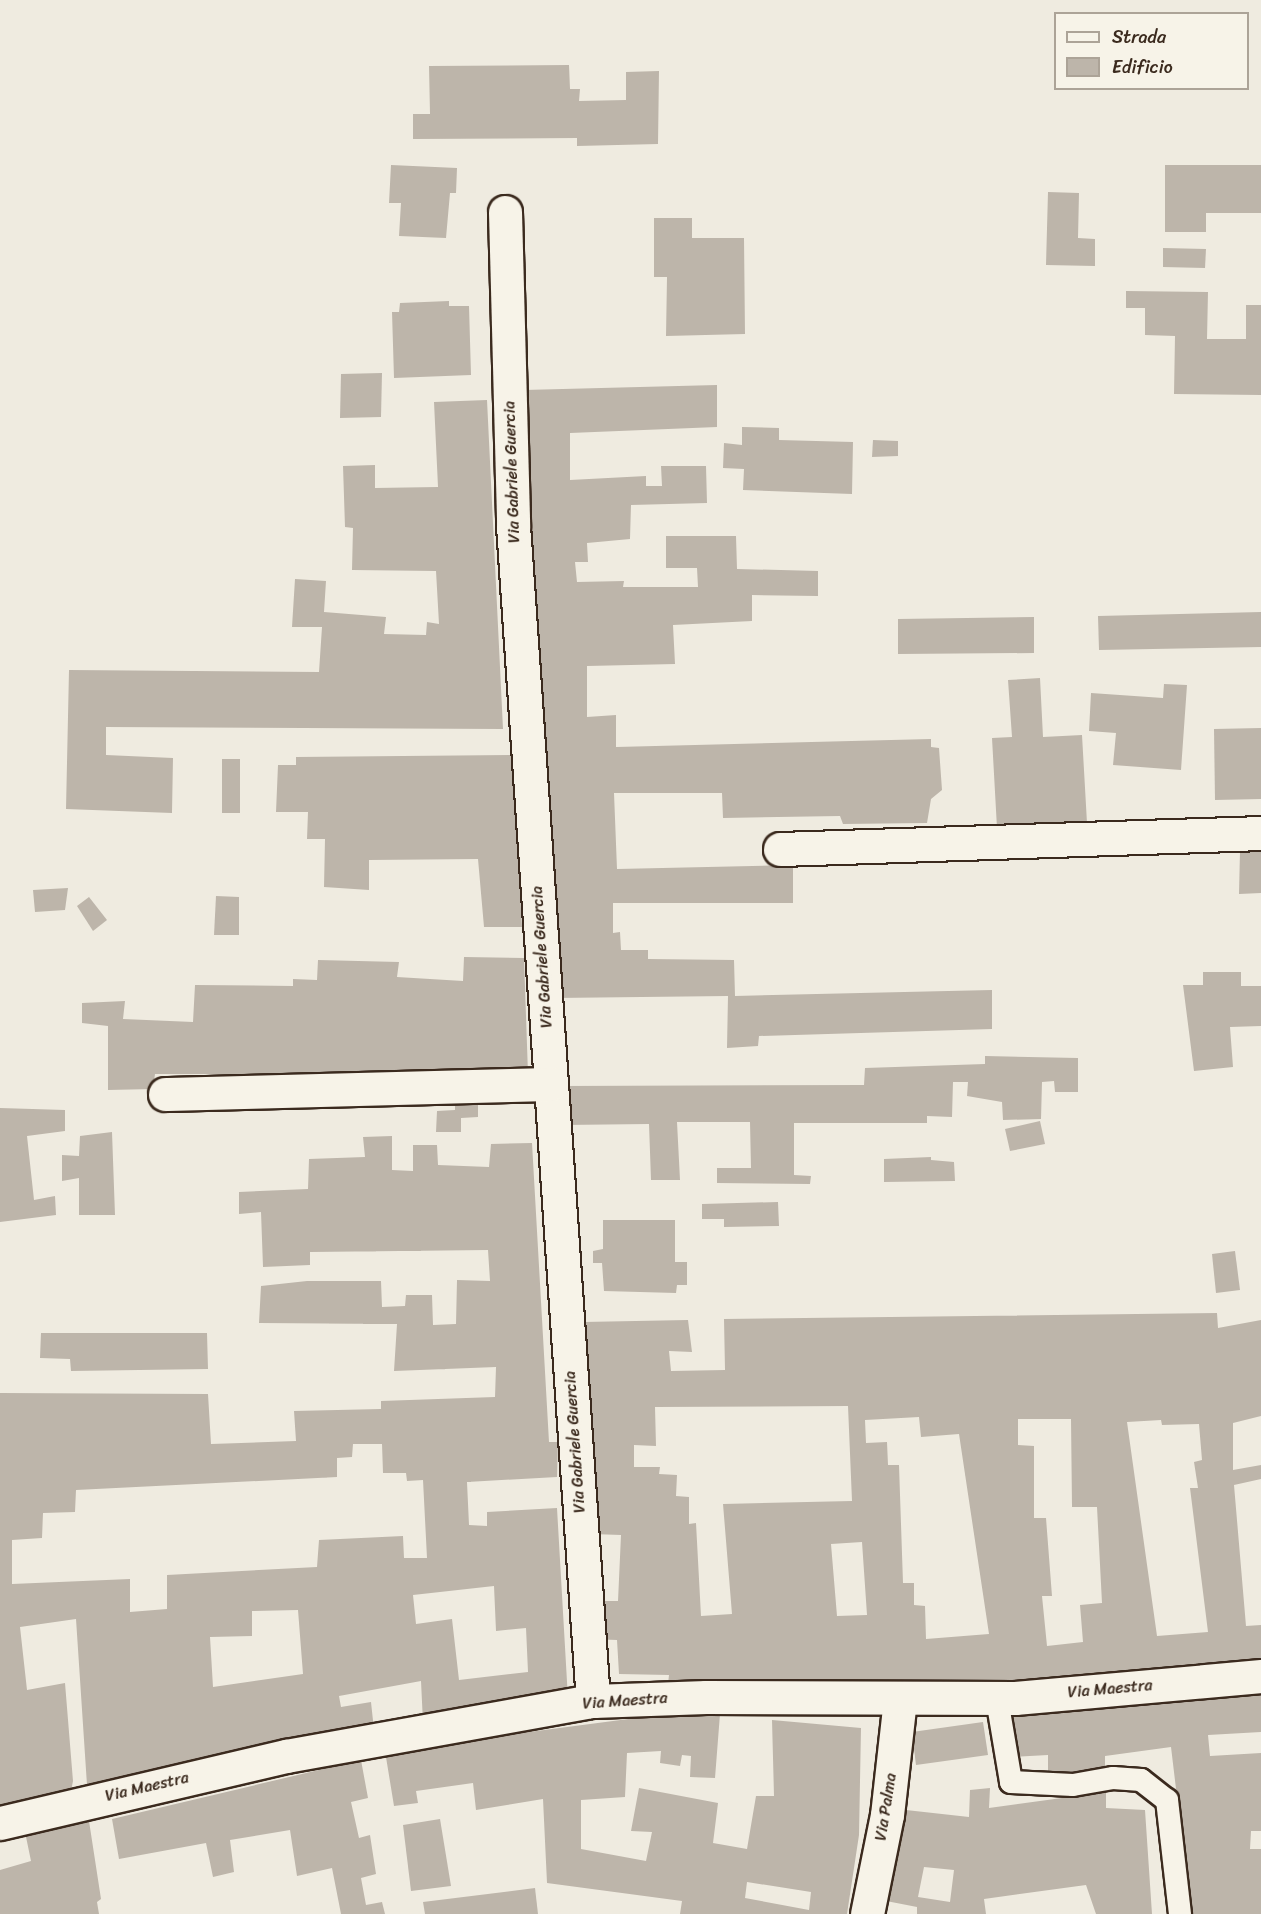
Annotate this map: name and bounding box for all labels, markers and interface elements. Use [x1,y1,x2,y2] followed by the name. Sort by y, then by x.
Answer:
[1054,12,1249,90] legend
[1112,21,1166,53] text: Strada
[1112,51,1173,83] text: Edificio
[500,401,524,543] street label: Via Gabriele Guercia
[527,885,557,1029] street label: Via Gabriele Guercia
[560,1370,590,1514] street label: Via Gabriele Guercia
[1067,1676,1153,1702] street label: Via Maestra
[582,1688,668,1714] street label: Via Maestra
[104,1768,190,1806] street label: Via Maestra
[871,1772,901,1842] street label: Via Palma

